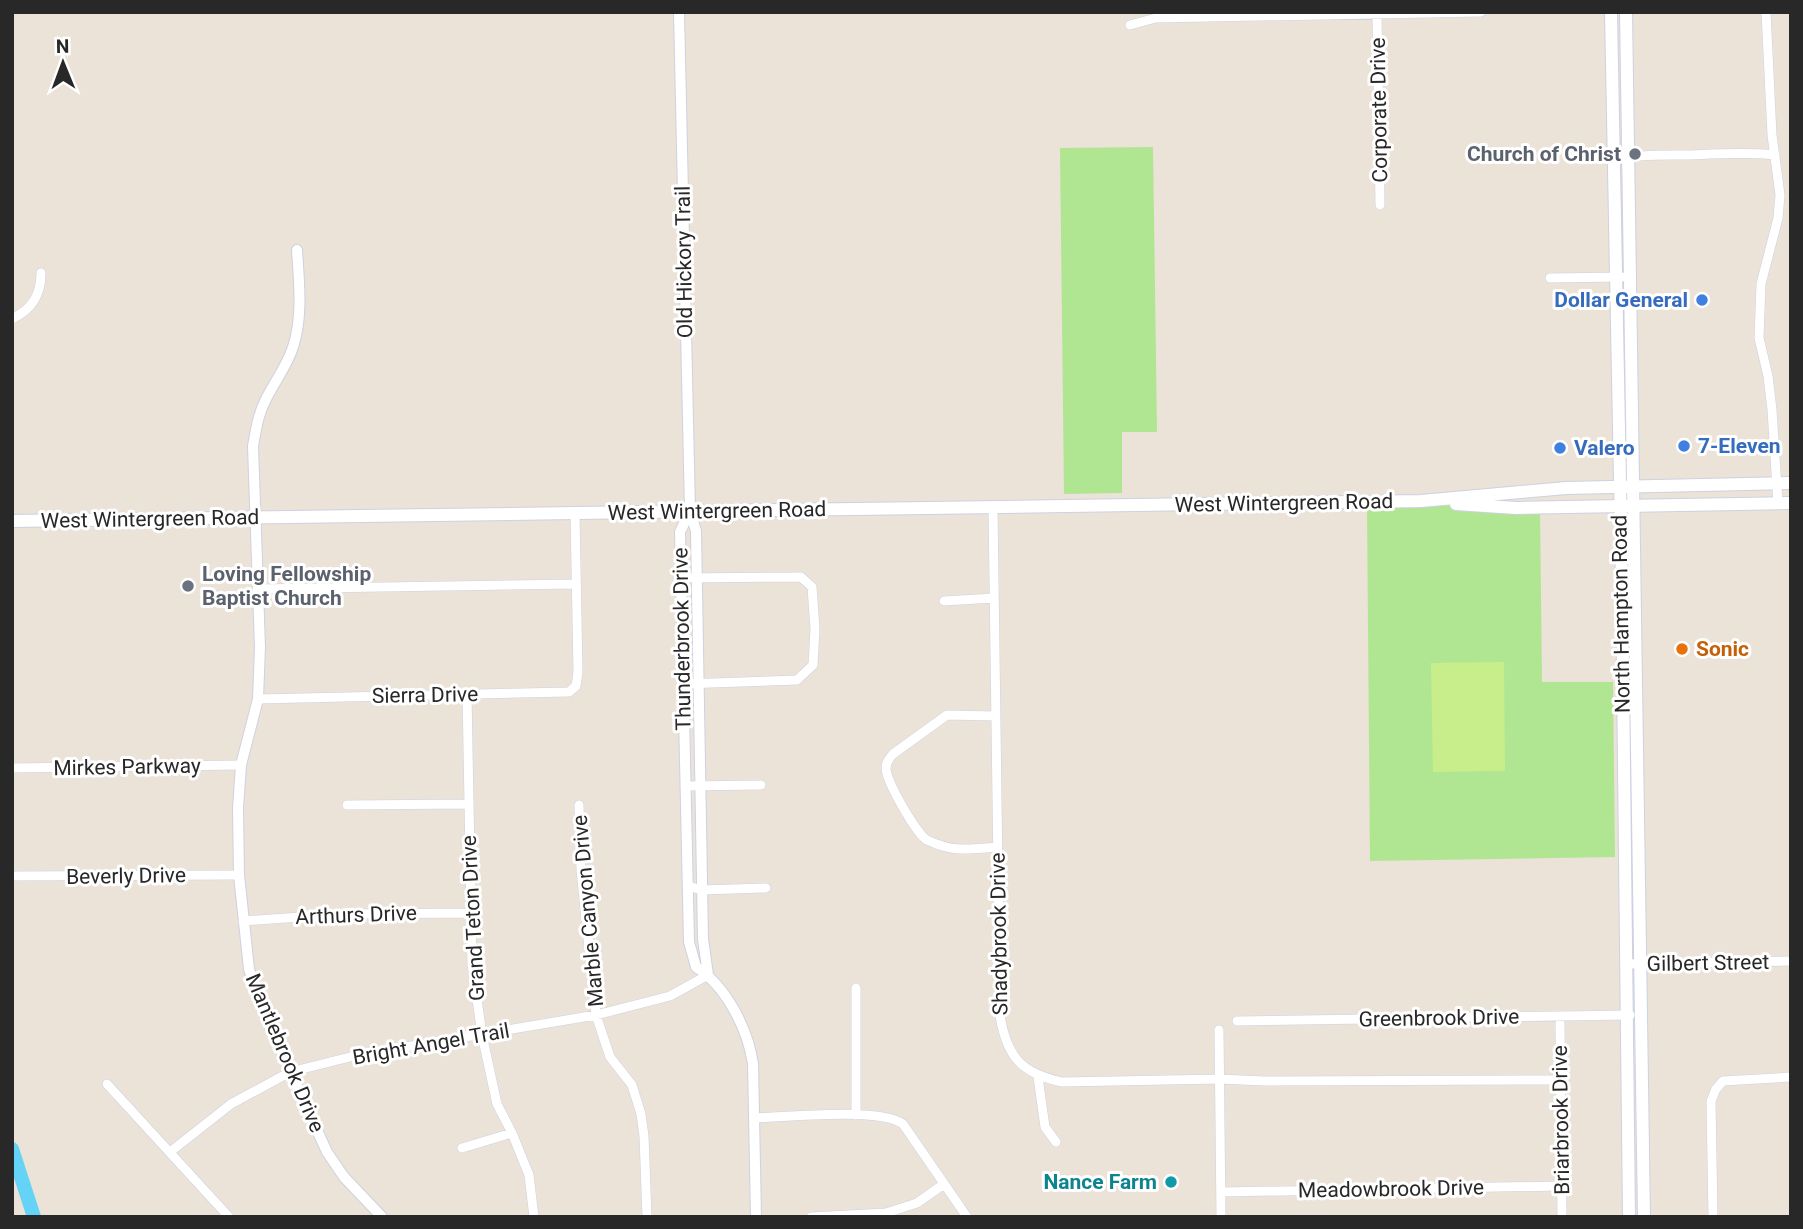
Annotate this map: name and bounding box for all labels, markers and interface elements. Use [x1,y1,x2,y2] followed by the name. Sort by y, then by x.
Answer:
[28,28,98,98] north arrow
[56,35,70,58] text: N
[1366,37,1392,183] street label: Corporate Drive
[1467,142,1621,166] place label: Church of Christ
[1627,146,1643,162] marker: Church of Christ
[671,186,697,338] street label: Old Hickory Trail
[1554,288,1688,312] place label: Dollar General
[1694,292,1710,308] marker: Dollar General
[1698,434,1781,458] place label: 7-Eleven
[1574,436,1635,460] place label: Valero
[1676,438,1692,454] marker: 7-Eleven
[1552,440,1568,456] marker: Valero
[1175,489,1393,517] street label: West Wintergreen Road
[608,497,826,525] street label: West Wintergreen Road
[41,505,259,533] street label: West Wintergreen Road
[1607,515,1635,713] street label: North Hampton Road
[668,547,696,731] street label: Thunderbrook Drive
[202,562,371,610] place label: Loving Fellowship Baptist Church
[180,578,196,594] marker: Loving Fellowship Baptist Church
[1696,637,1749,661] place label: Sonic
[1674,641,1690,657] marker: Sonic
[372,682,478,708] street label: Sierra Drive
[53,754,201,780] street label: Mirkes Parkway
[568,814,608,1008] street label: Marble Canyon Drive
[457,835,489,1001] street label: Grand Teton Drive
[986,852,1012,1016] street label: Shadybrook Drive
[66,863,186,889] street label: Beverly Drive
[295,901,417,929] street label: Arthurs Drive
[1647,950,1770,976] street label: Gilbert Street
[241,970,329,1136] street label: Mantlebrook Drive
[1358,1005,1520,1031] street label: Greenbrook Drive
[351,1018,511,1070] street label: Bright Angel Trail
[1548,1045,1574,1195] street label: Briarbrook Drive
[1043,1170,1157,1194] place label: Nance Farm
[1163,1174,1179,1190] marker: Nance Farm
[1298,1175,1484,1203] street label: Meadowbrook Drive

